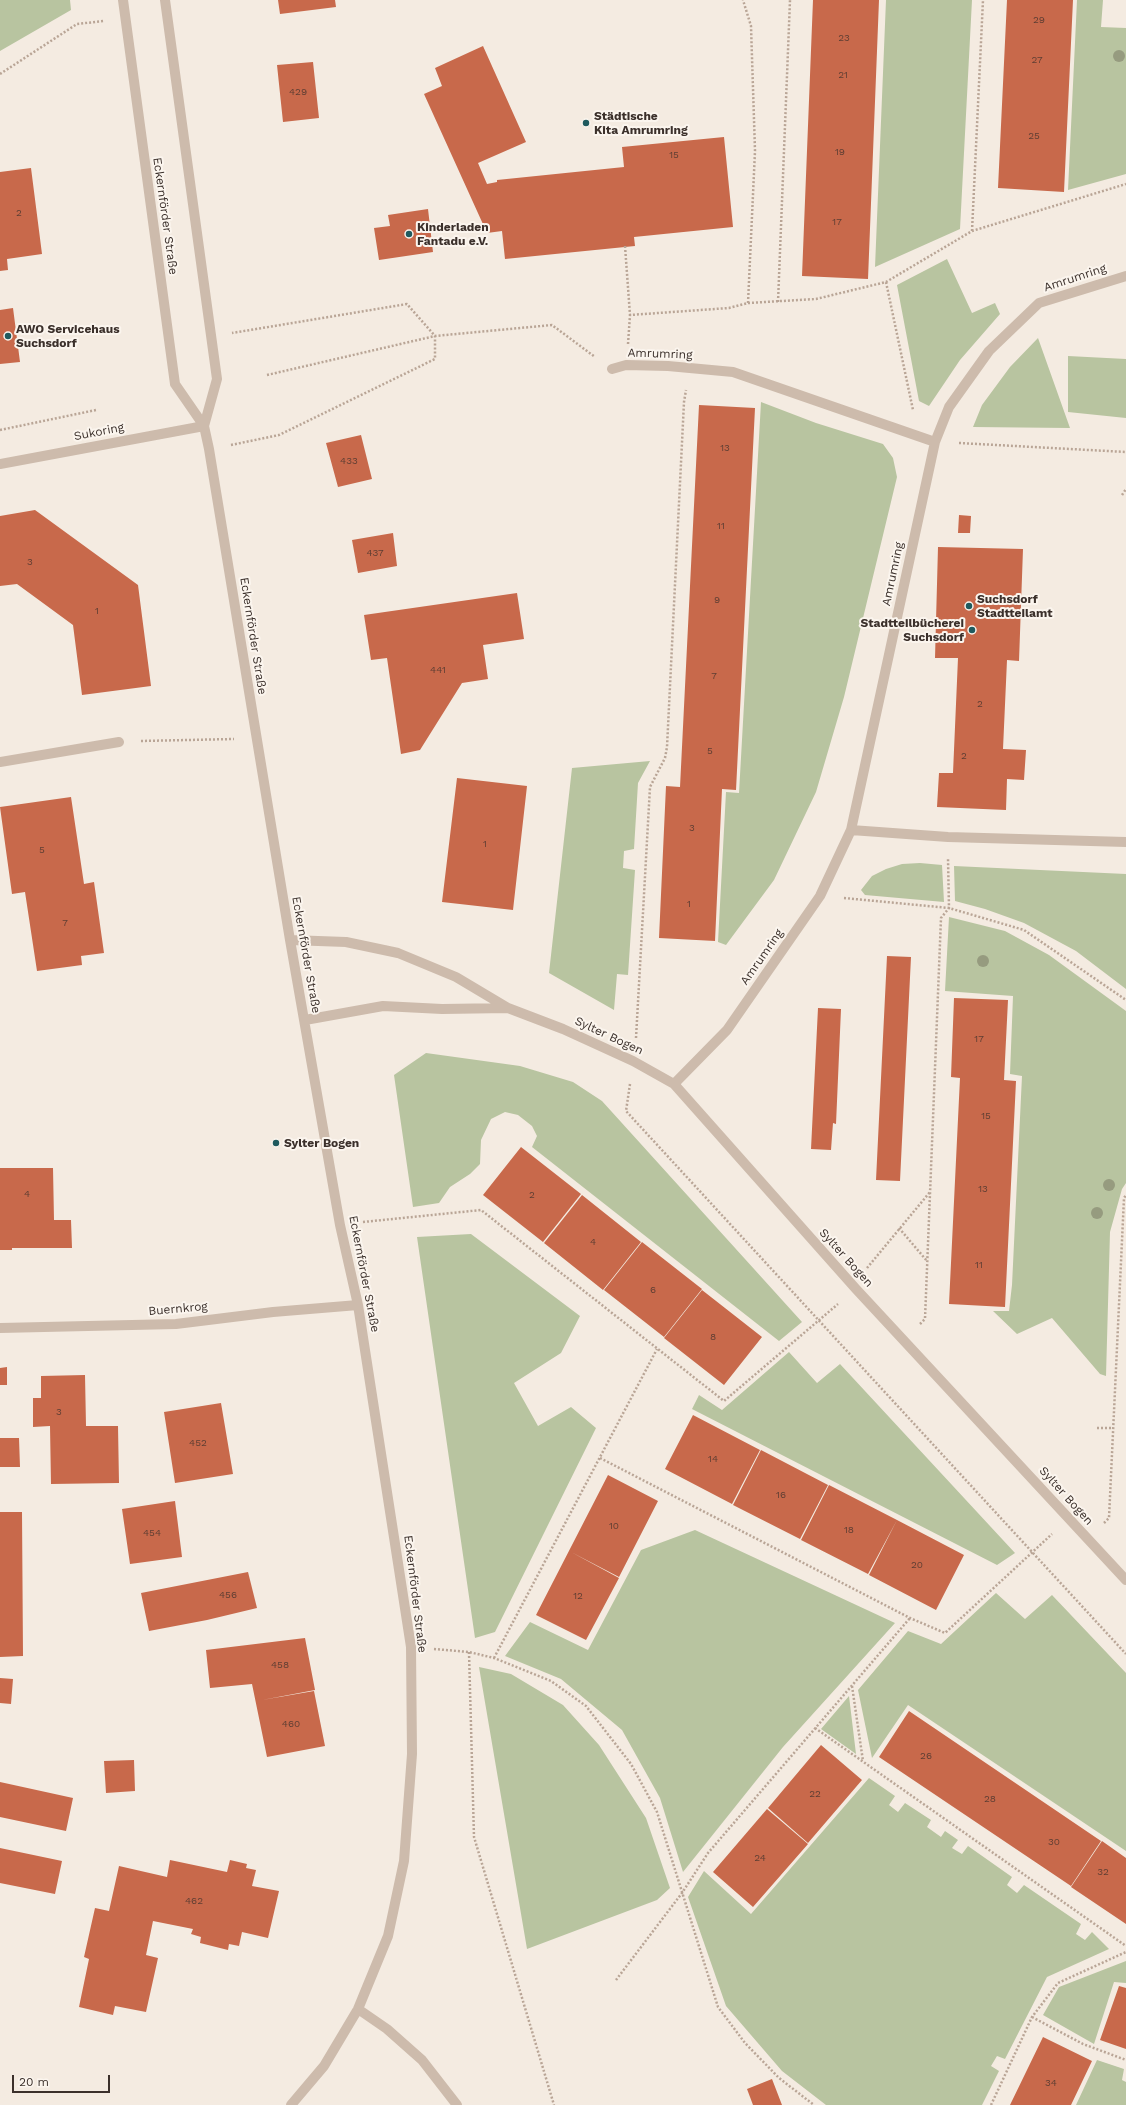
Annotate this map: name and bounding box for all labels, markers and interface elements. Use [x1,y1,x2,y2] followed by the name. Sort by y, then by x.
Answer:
[1033,14,1045,26] house number: 29
[838,32,850,44] house number: 23
[1031,54,1043,66] house number: 27
[838,69,848,81] house number: 21
[289,86,307,98] house number: 429
[594,109,688,137] place label: Städtische Kita Amrumring
[581,118,591,128] marker: Städtische Kita Amrumring
[1028,130,1040,142] house number: 25
[835,146,845,158] house number: 19
[669,149,679,161] house number: 15
[150,156,180,276] street label: Eckernförder Straße
[16,207,22,219] house number: 2
[832,216,842,228] house number: 17
[417,220,489,248] place label: Kinderladen Fantadu e.V.
[404,229,414,239] marker: Kinderladen Fantadu e.V.
[1042,261,1108,295] street label: Amrumring
[16,322,120,350] place label: AWO Servicehaus Suchsdorf
[3,331,13,341] marker: AWO Servicehaus Suchsdorf
[627,346,693,362] street label: Amrumring
[73,420,125,444] street label: Sukoring
[720,442,730,454] house number: 13
[340,455,358,467] house number: 433
[717,520,725,532] house number: 11
[879,541,907,607] street label: Amrumring
[366,547,384,559] house number: 437
[27,556,33,568] house number: 3
[237,576,269,696] street label: Eckernförder Straße
[977,592,1052,620] place label: Suchsdorf Stadtteilamt
[714,594,720,606] house number: 9
[964,601,974,611] marker: Suchsdorf Stadtteilamt
[95,605,99,617] house number: 1
[860,616,964,644] place label: Stadtteilbücherei Suchsdorf
[967,625,977,635] marker: Stadtteilbücherei Suchsdorf
[430,664,446,676] house number: 441
[711,670,717,682] house number: 7
[977,698,983,710] house number: 2
[707,745,713,757] house number: 5
[961,750,967,762] house number: 2
[689,822,695,834] house number: 3
[483,838,487,850] house number: 1
[39,844,45,856] house number: 5
[289,895,323,1015] street label: Eckernförder Straße
[687,898,691,910] house number: 1
[62,917,68,929] house number: 7
[737,926,787,988] street label: Amrumring
[573,1014,645,1058] street label: Sylter Bogen
[974,1033,984,1045] house number: 17
[981,1110,991,1122] house number: 15
[284,1136,359,1150] place label: Sylter Bogen
[271,1138,281,1148] marker: Sylter Bogen
[978,1183,988,1195] house number: 13
[24,1188,30,1200] house number: 4
[529,1189,535,1201] house number: 2
[346,1215,382,1333] street label: Eckernförder Straße
[816,1226,876,1290] street label: Sylter Bogen
[590,1236,596,1248] house number: 4
[975,1259,983,1271] house number: 11
[650,1284,656,1296] house number: 6
[148,1299,208,1319] street label: Buernkrog
[710,1331,716,1343] house number: 8
[56,1406,62,1418] house number: 3
[189,1437,207,1449] house number: 452
[708,1453,718,1465] house number: 14
[1036,1464,1096,1528] street label: Sylter Bogen
[776,1489,786,1501] house number: 16
[609,1520,619,1532] house number: 10
[844,1524,854,1536] house number: 18
[143,1527,161,1539] house number: 454
[401,1534,429,1654] street label: Eckernförder Straße
[911,1559,923,1571] house number: 20
[219,1589,237,1601] house number: 456
[573,1590,583,1602] house number: 12
[271,1659,289,1671] house number: 458
[282,1718,300,1730] house number: 460
[920,1750,932,1762] house number: 26
[809,1788,821,1800] house number: 22
[984,1793,996,1805] house number: 28
[1048,1836,1060,1848] house number: 30
[754,1852,766,1864] house number: 24
[1097,1866,1109,1878] house number: 32
[185,1895,203,1907] house number: 462
[14,2067,112,2093] scale bar
[19,2075,49,2089] text: 20 m
[1045,2077,1057,2089] house number: 34

